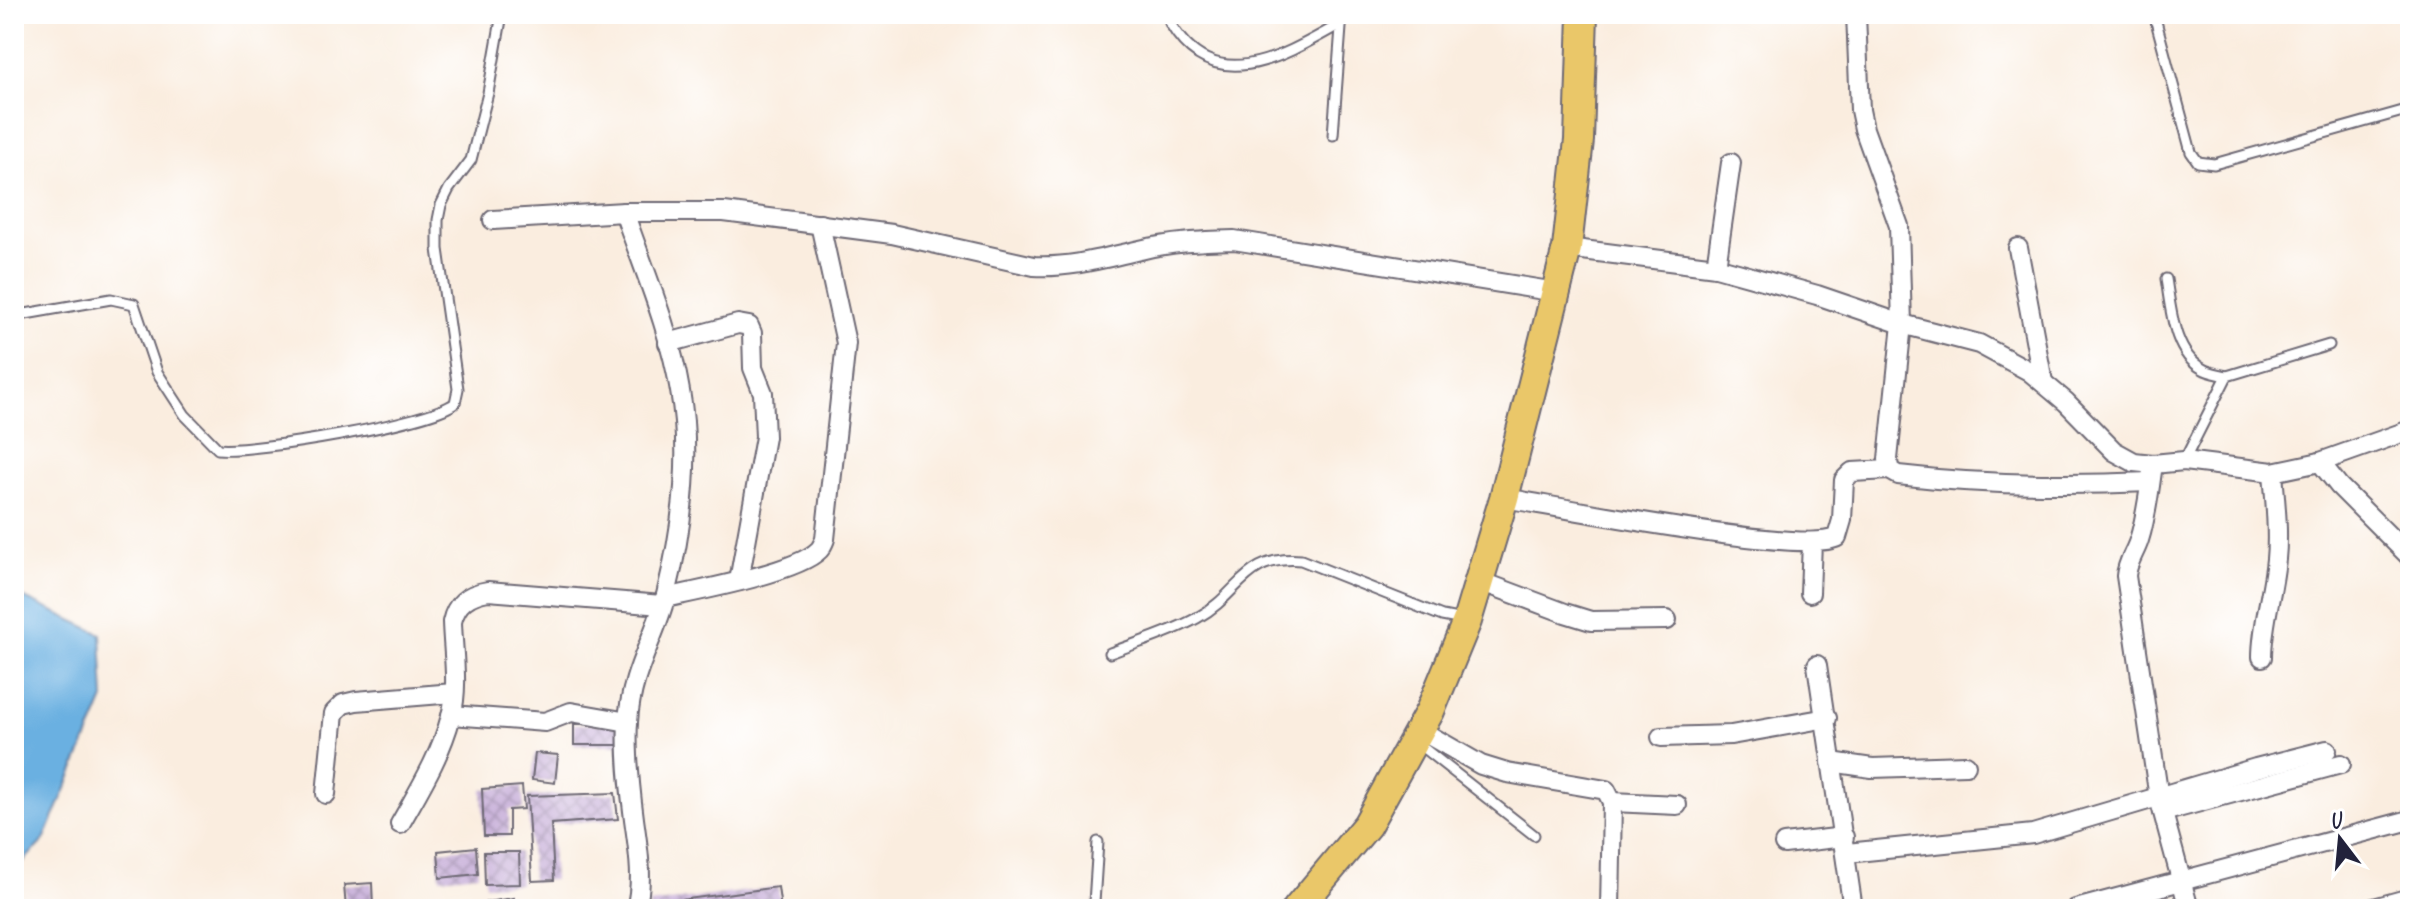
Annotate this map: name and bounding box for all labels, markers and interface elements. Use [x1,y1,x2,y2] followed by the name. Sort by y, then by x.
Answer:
[2300,799,2380,879] north arrow
[2326,805,2348,836] text: U

